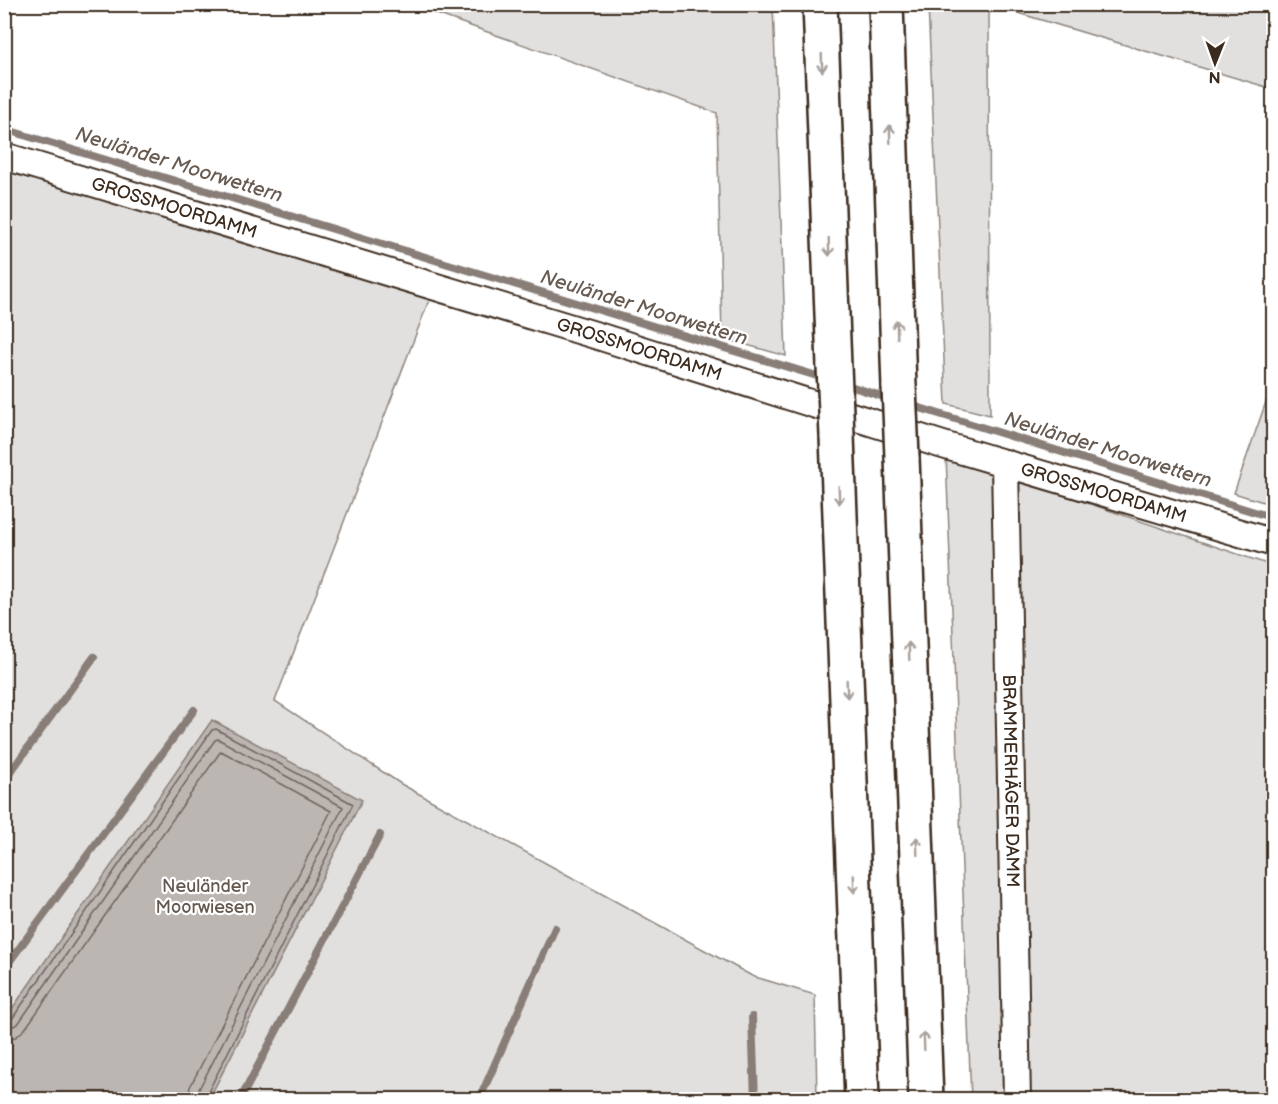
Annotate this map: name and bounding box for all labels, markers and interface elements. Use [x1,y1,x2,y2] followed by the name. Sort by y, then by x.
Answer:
[1185,33,1245,93] north arrow
[816,52,828,72] one-way arrow
[1209,67,1221,86] text: N
[72,122,286,208] water label: Neuländer Moorwettern
[885,124,896,144] one-way arrow
[89,173,260,243] street label: GROSSMOORDAMM
[823,237,835,257] one-way arrow
[537,265,751,351] water label: Neuländer Moorwettern
[554,314,725,385] street label: GROSSMOORDAMM
[892,319,903,339] one-way arrow
[1001,407,1215,493] water label: Neuländer Moorwettern
[1018,458,1189,527] street label: GROSSMOORDAMM
[834,484,845,504] one-way arrow
[904,642,915,662] one-way arrow
[998,674,1023,888] street label: BRAMMERHÄGER DAMM
[841,679,852,699] one-way arrow
[911,837,922,857] one-way arrow
[848,874,859,894] one-way arrow
[155,876,255,918] park label: Neuländer Moorwiesen
[918,1032,929,1052] one-way arrow

